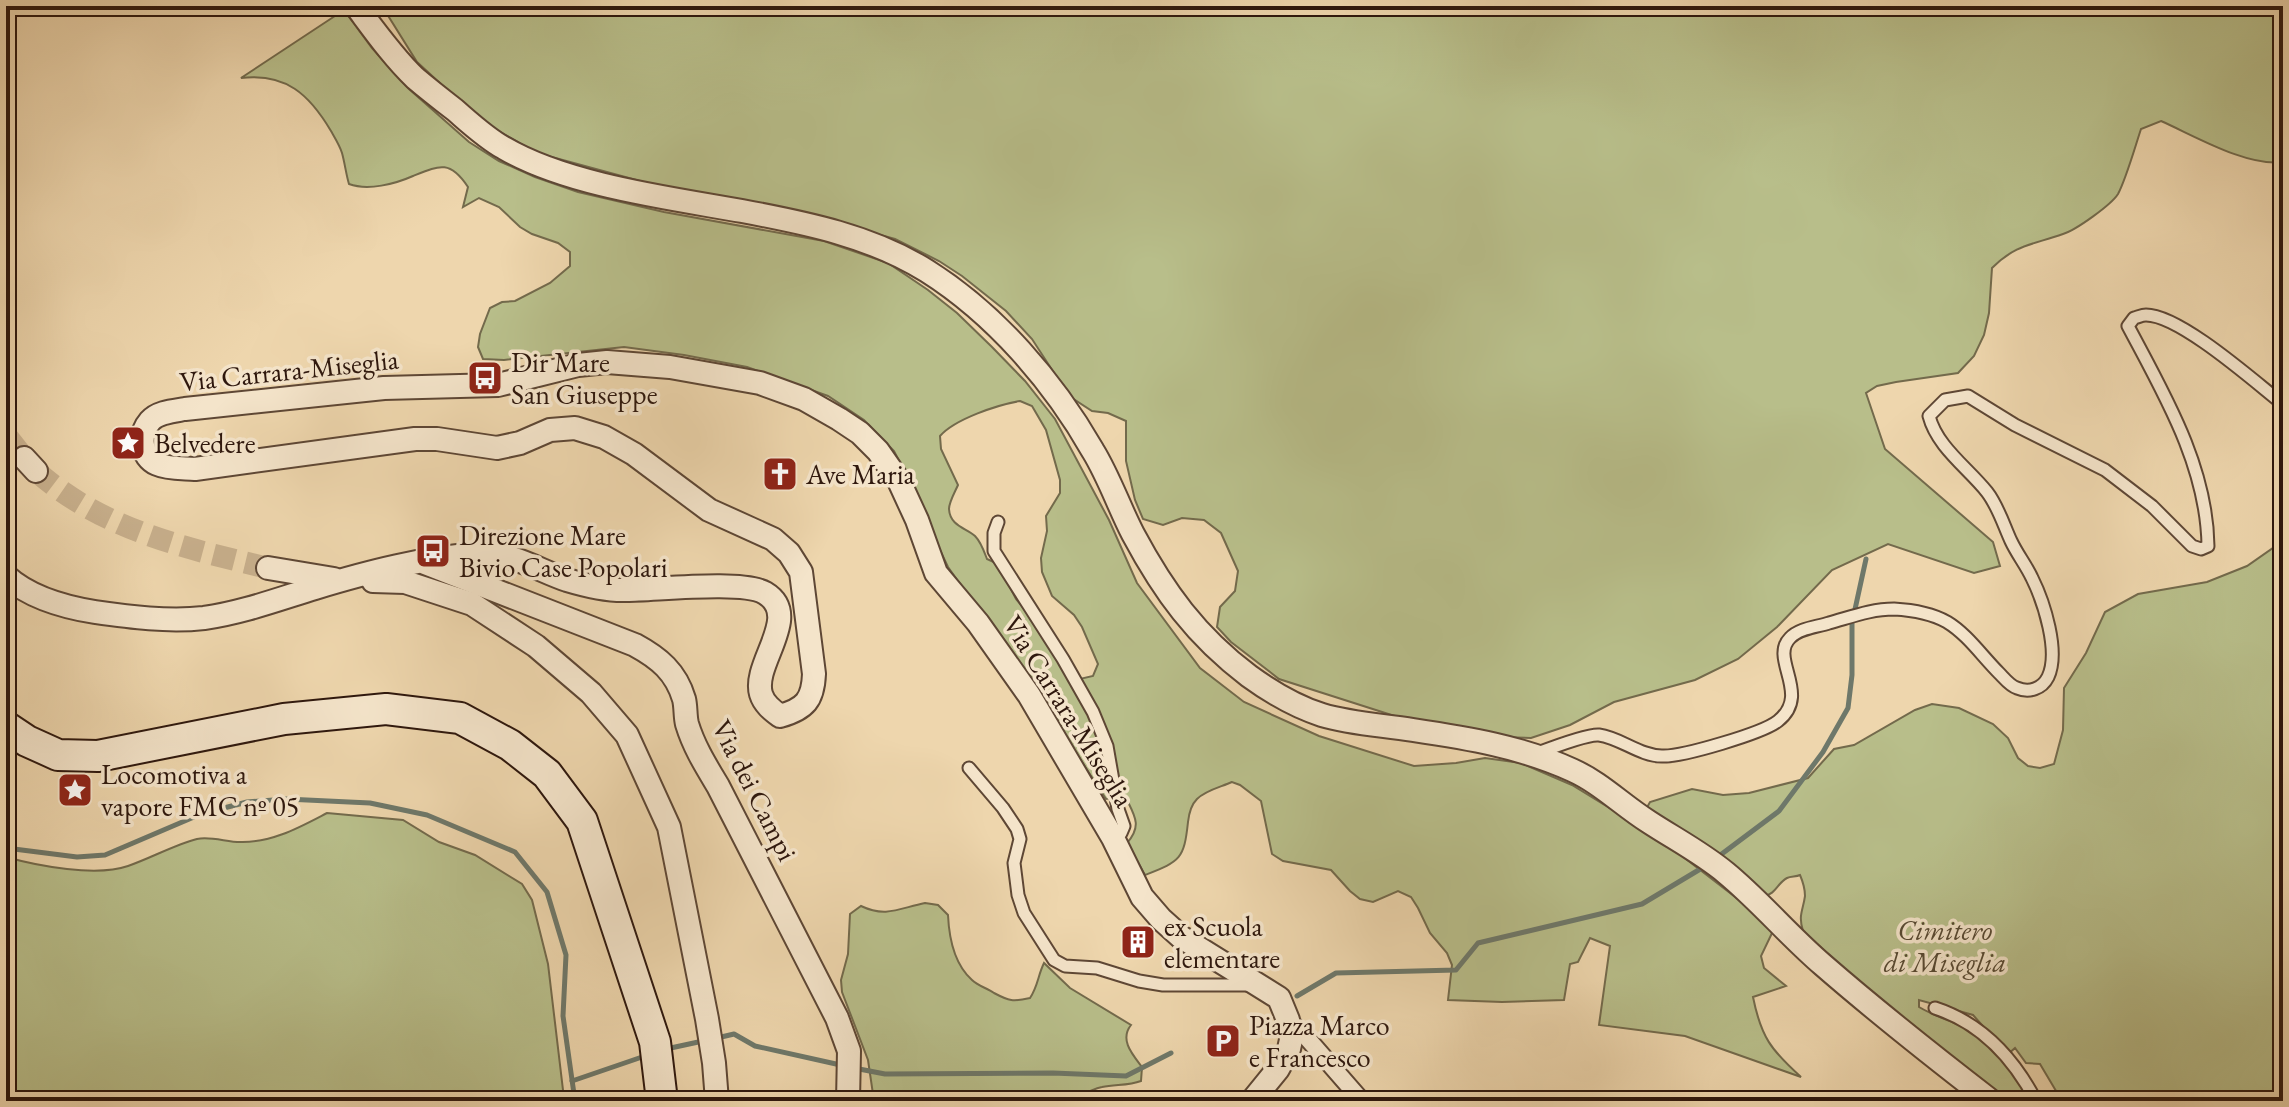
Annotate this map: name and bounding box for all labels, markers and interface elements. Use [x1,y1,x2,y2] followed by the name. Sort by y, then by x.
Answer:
[178,341,401,399] street label: Via Carrara-Miseglia
[511,344,658,412] place label: Dir Mare San Giuseppe
[466,359,504,397] bus stop icon: Dir Mare San Giuseppe
[109,424,147,462] place icon: Belvedere
[154,425,256,461] place label: Belvedere
[761,455,799,493] church icon: Ave Maria
[805,456,916,492] place label: Ave Maria
[459,517,668,585] place label: Direzione Mare Bivio Case Popolari
[414,532,452,570] bus stop icon: Direzione Mare Bivio Case Popolari
[995,608,1143,815] street label: Via Carrara-Miseglia
[704,713,806,867] street label: Via dei Campi
[101,756,299,824] place label: Locomotiva a vapore FMC nº 05
[56,771,94,809] place icon: Locomotiva a vapore FMC nº 05
[1164,908,1280,976] place label: ex Scuola elementare
[1884,912,2006,980] park label: Cimitero di Miseglia
[1119,923,1157,961] building icon: ex Scuola elementare
[1249,1007,1390,1075] place label: Piazza Marco e Francesco
[1204,1022,1242,1060] parking icon: Piazza Marco e Francesco

